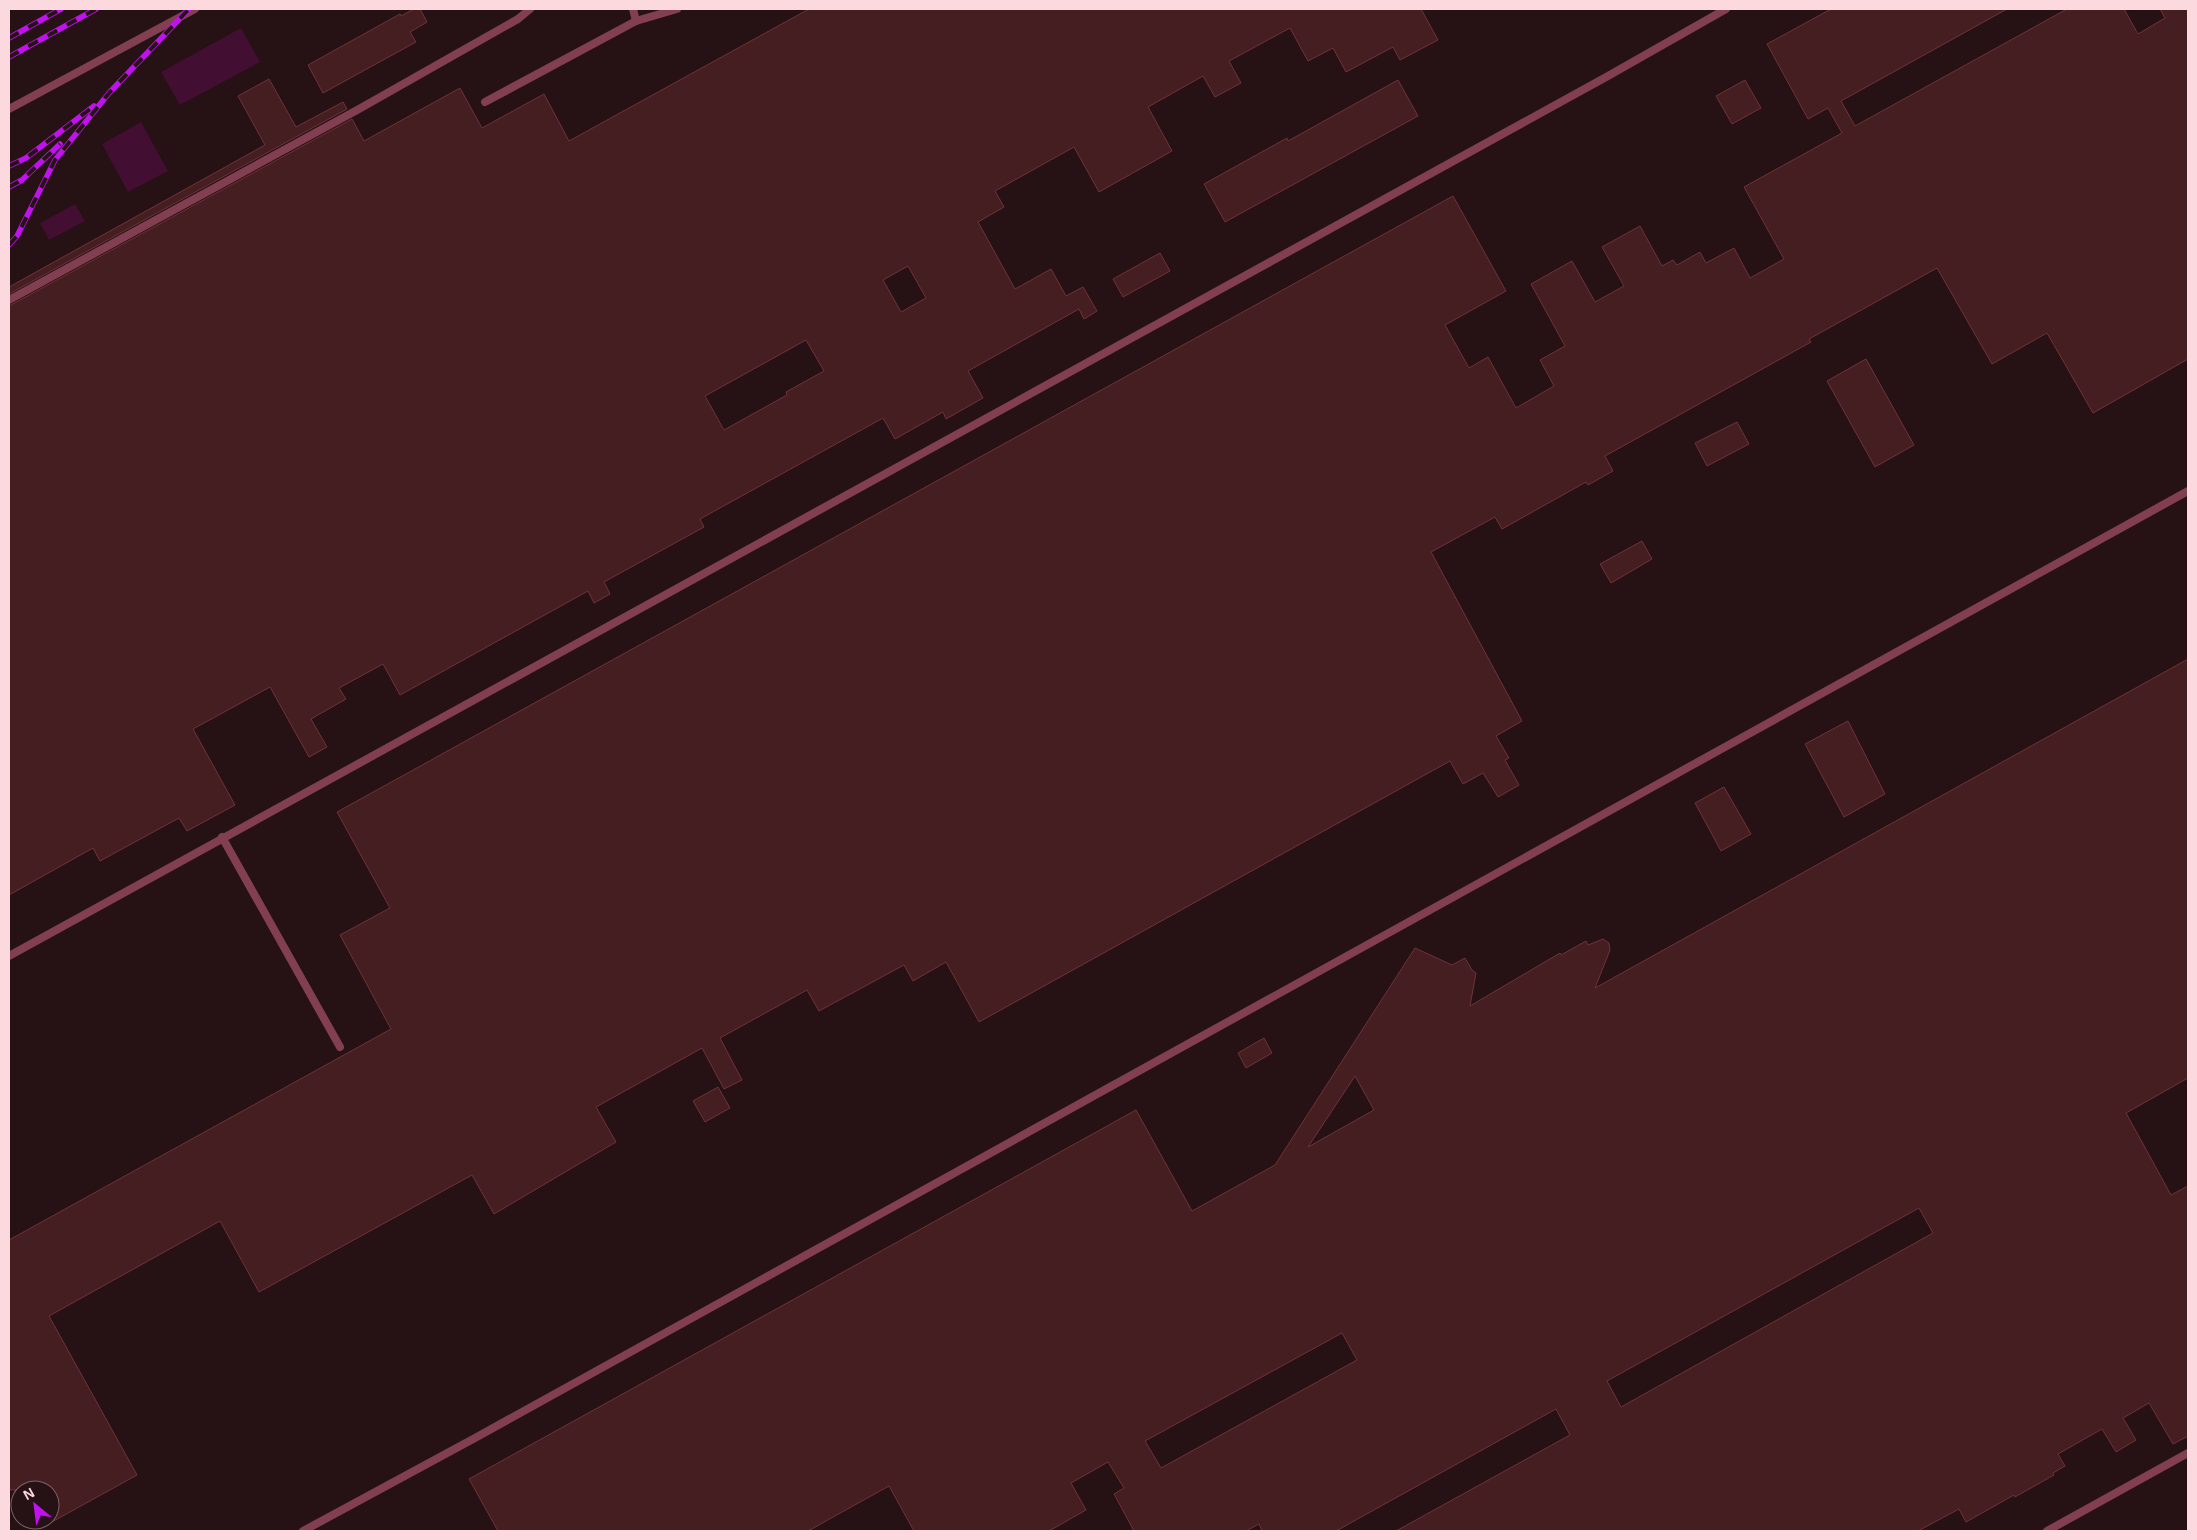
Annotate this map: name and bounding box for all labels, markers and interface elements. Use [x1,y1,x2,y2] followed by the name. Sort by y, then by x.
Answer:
[10,1480,60,1530] north arrow
[20,1484,37,1503] text: N

